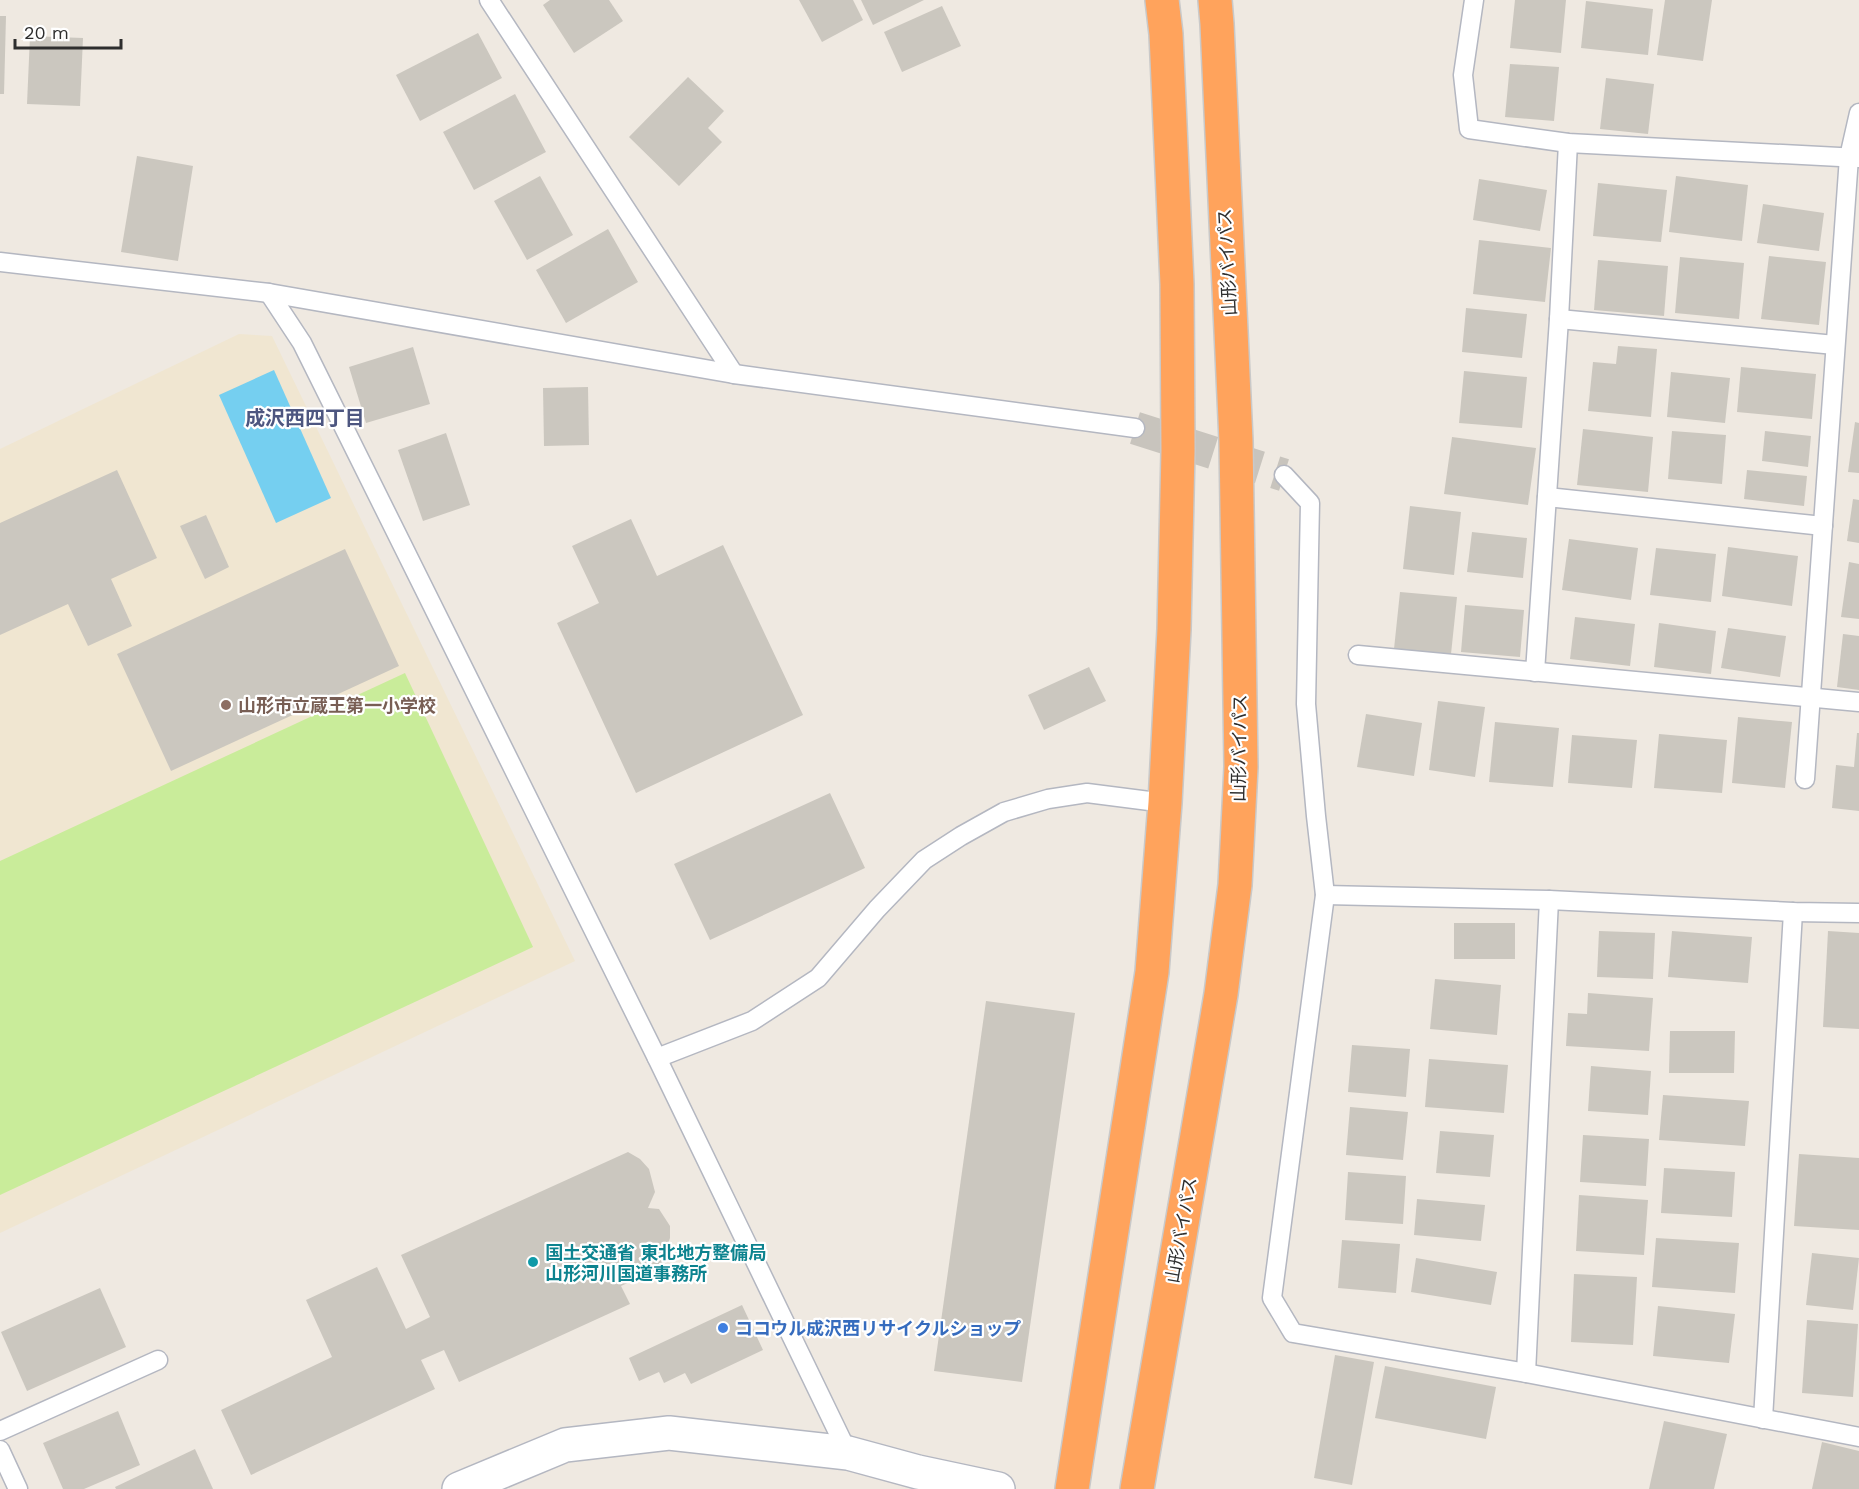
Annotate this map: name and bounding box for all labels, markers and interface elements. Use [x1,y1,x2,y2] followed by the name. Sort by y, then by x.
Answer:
[15,12,122,50] scale bar
[24,22,69,43] text: 20 m
[1214,208,1240,316] street label: 山形バイパス
[245,406,365,430] district label: 成沢西四丁目
[1228,694,1250,802] street label: 山形バイパス
[238,695,436,716] place label: 山形市立蔵王第一小学校
[219,698,233,712] marker: 山形市立蔵王第一小学校
[1161,1175,1201,1285] street label: 山形バイパス
[545,1242,766,1284] place label: 国土交通省 東北地方整備局 山形河川国道事務所
[526,1255,540,1269] marker: 国土交通省 東北地方整備局 山形河川国道事務所
[735,1318,1021,1339] place label: ココウル成沢西リサイクルショップ
[716,1321,730,1335] marker: ココウル成沢西リサイクルショップ

